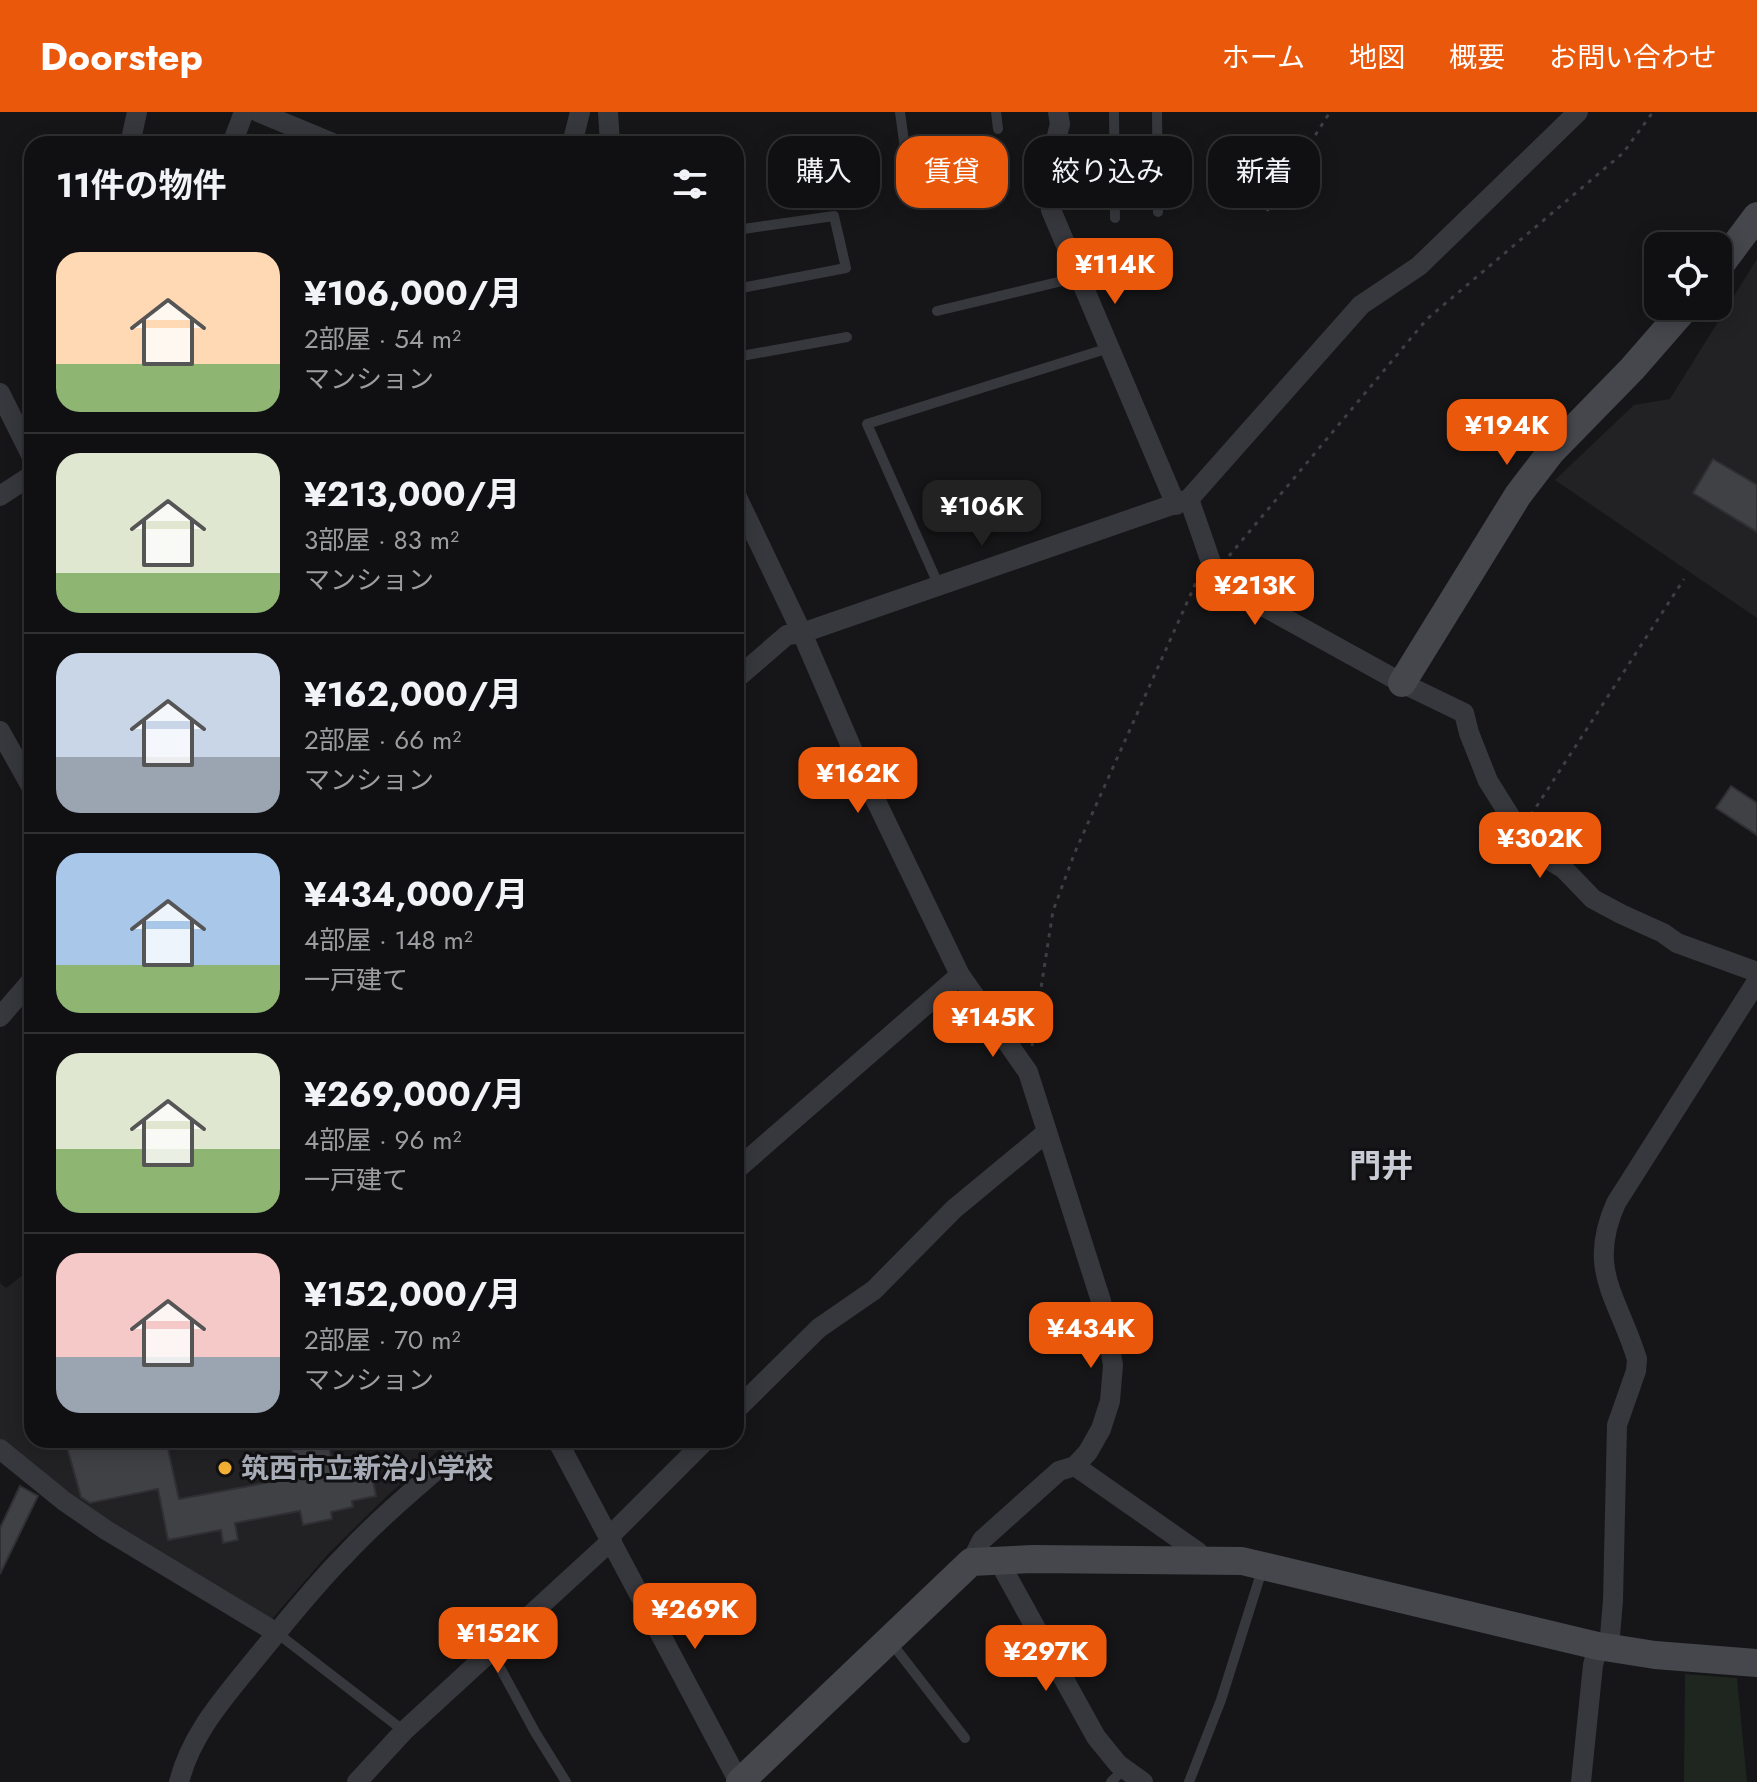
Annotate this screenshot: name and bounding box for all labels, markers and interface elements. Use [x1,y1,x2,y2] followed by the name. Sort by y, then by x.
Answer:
[40,29,203,84] text: Doorstep
[1222,37,1305,78] text: ホーム
[1349,37,1405,78] text: 地図
[1449,37,1505,78] text: 概要
[1549,37,1717,78] text: お問い合わせ
[768,136,880,208] chip: 購入
[896,136,1008,208] chip: 賃貸
[1024,136,1192,208] chip: 絞り込み
[1208,136,1320,208] chip: 新着
[56,161,227,210] text: 11件の物件
[668,162,712,206] icon: filters
[1644,232,1732,320] map controls
[1644,232,1732,320] button: locate
[1059,238,1171,306] pin: ¥114K
[1075,245,1155,283] text: ¥114K
[304,269,523,318] text: ¥106,000/月
[120,284,216,380] icon: home
[304,320,461,358] text: 2部屋 · 54 m²
[304,360,434,398] text: マンション
[1451,399,1563,467] pin: ¥194K
[1465,406,1549,444] text: ¥194K
[304,470,520,519] text: ¥213,000/月
[926,480,1038,548] pin: ¥106K
[120,485,216,581] icon: home
[940,487,1024,525] text: ¥106K
[304,521,459,559] text: 3部屋 · 83 m²
[1199,559,1311,627] pin: ¥213K
[304,561,434,599] text: マンション
[1214,566,1296,604] text: ¥213K
[304,670,522,719] text: ¥162,000/月
[120,685,216,781] icon: home
[304,721,461,759] text: 2部屋 · 66 m²
[802,747,914,815] pin: ¥162K
[816,754,900,792] text: ¥162K
[304,761,434,799] text: マンション
[1484,812,1596,880] pin: ¥302K
[1497,819,1583,857] text: ¥302K
[304,870,529,919] text: ¥434,000/月
[120,885,216,981] icon: home
[304,921,473,959] text: 4部屋 · 148 m²
[304,961,408,999] text: 一戸建て
[937,991,1049,1059] pin: ¥145K
[951,998,1035,1036] text: ¥145K
[304,1070,525,1119] text: ¥269,000/月
[120,1085,216,1181] icon: home
[304,1121,462,1159] text: 4部屋 · 96 m²
[1349,1143,1413,1189] district label: 門井
[304,1161,408,1199] text: 一戸建て
[304,1270,522,1319] text: ¥152,000/月
[120,1285,216,1381] icon: home
[1035,1302,1147,1370] pin: ¥434K
[1047,1309,1135,1347] text: ¥434K
[304,1321,461,1359] text: 2部屋 · 70 m²
[304,1361,434,1399] text: マンション
[241,1448,493,1489] place label: 筑西市立新治小学校
[216,1459,234,1477] marker: 筑西市立新治小学校
[639,1583,751,1651] pin: ¥269K
[651,1590,739,1628] text: ¥269K
[442,1607,554,1675] pin: ¥152K
[457,1614,539,1652] text: ¥152K
[990,1625,1102,1693] pin: ¥297K
[1004,1632,1088,1670] text: ¥297K

